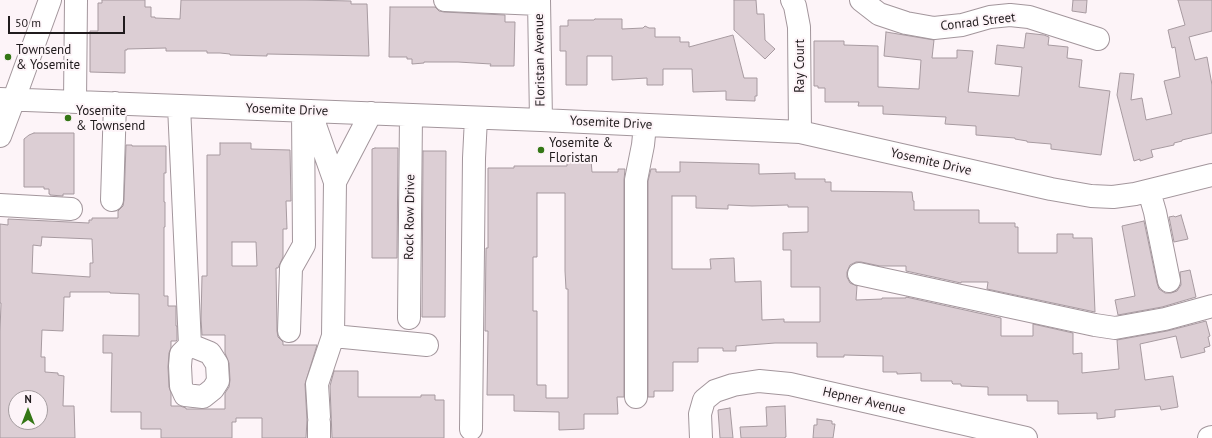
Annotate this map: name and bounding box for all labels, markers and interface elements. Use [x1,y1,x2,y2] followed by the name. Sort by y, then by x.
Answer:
[10,8,127,34] scale bar
[940,10,1016,34] street label: Conrad Street
[531,13,549,107] street label: Floristan Avenue
[15,15,41,30] text: 50 m
[792,39,808,93] street label: Ray Court
[16,42,80,73] place label: Townsend & Yosemite
[3,52,13,62] marker: Townsend & Yosemite
[245,101,329,119] street label: Yosemite Drive
[76,103,145,134] place label: Yosemite & Townsend
[63,113,73,123] marker: Yosemite & Townsend
[569,113,653,133] street label: Yosemite Drive
[549,135,613,166] place label: Yosemite & Floristan
[536,145,546,155] marker: Yosemite & Floristan
[889,145,973,179] street label: Yosemite Drive
[401,174,419,260] street label: Rock Row Drive
[821,384,907,418] street label: Hepner Avenue
[8,390,48,430] north arrow
[24,392,32,406] text: N

